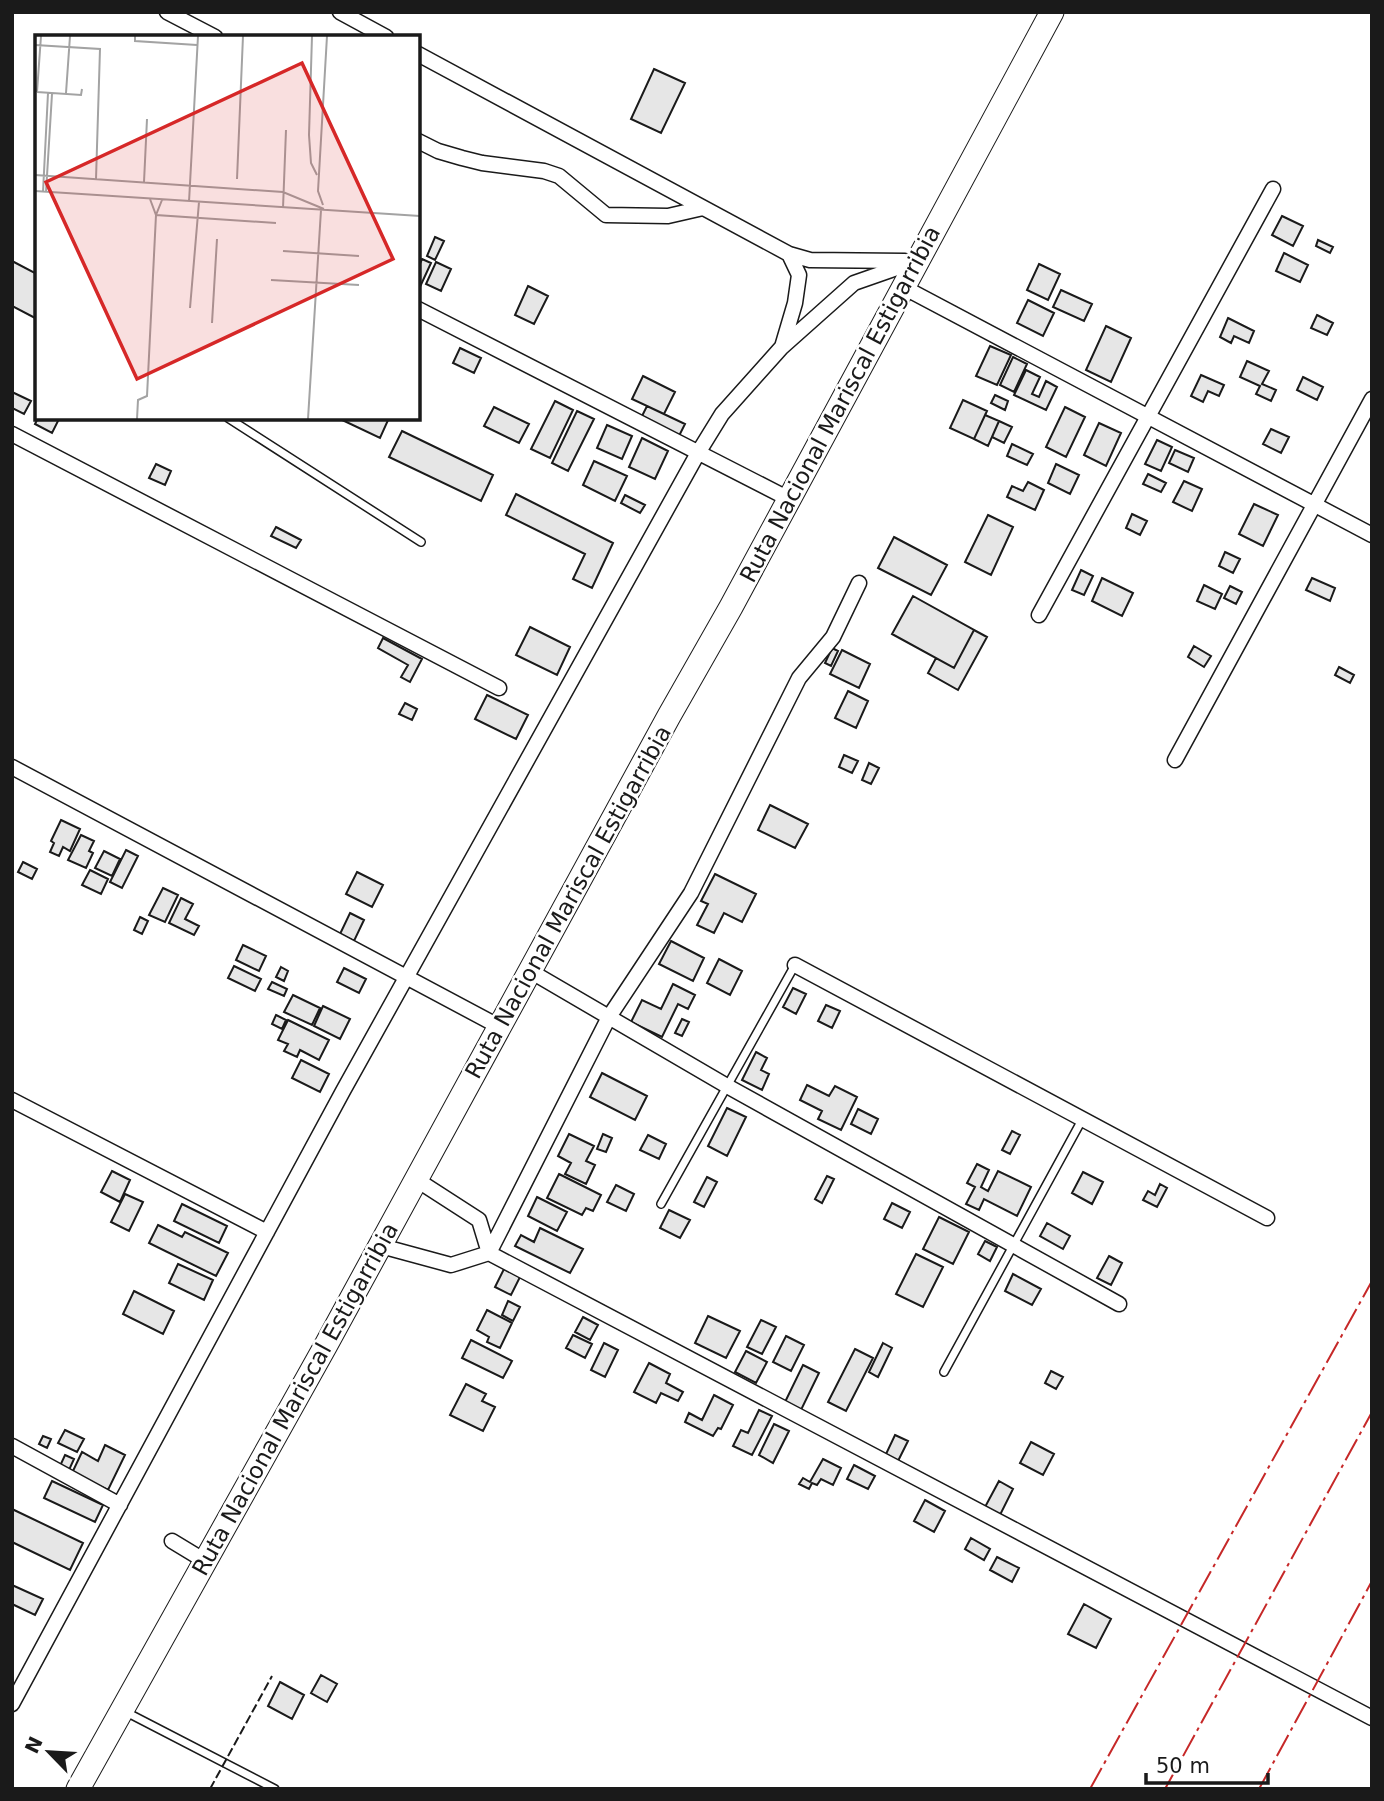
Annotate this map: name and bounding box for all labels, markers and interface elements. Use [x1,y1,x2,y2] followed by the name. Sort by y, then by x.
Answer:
[35,35,420,420] inset map
[735,222,945,586] street label: Ruta Nacional Mariscal Estigarribia
[460,721,676,1083] street label: Ruta Nacional Mariscal Estigarribia
[187,1218,403,1580] street label: Ruta Nacional Mariscal Estigarribia
[14,1717,84,1787] north arrow
[20,1733,47,1757] text: N
[1146,1742,1268,1786] scale bar
[1156,1754,1210,1778] text: 50 m

